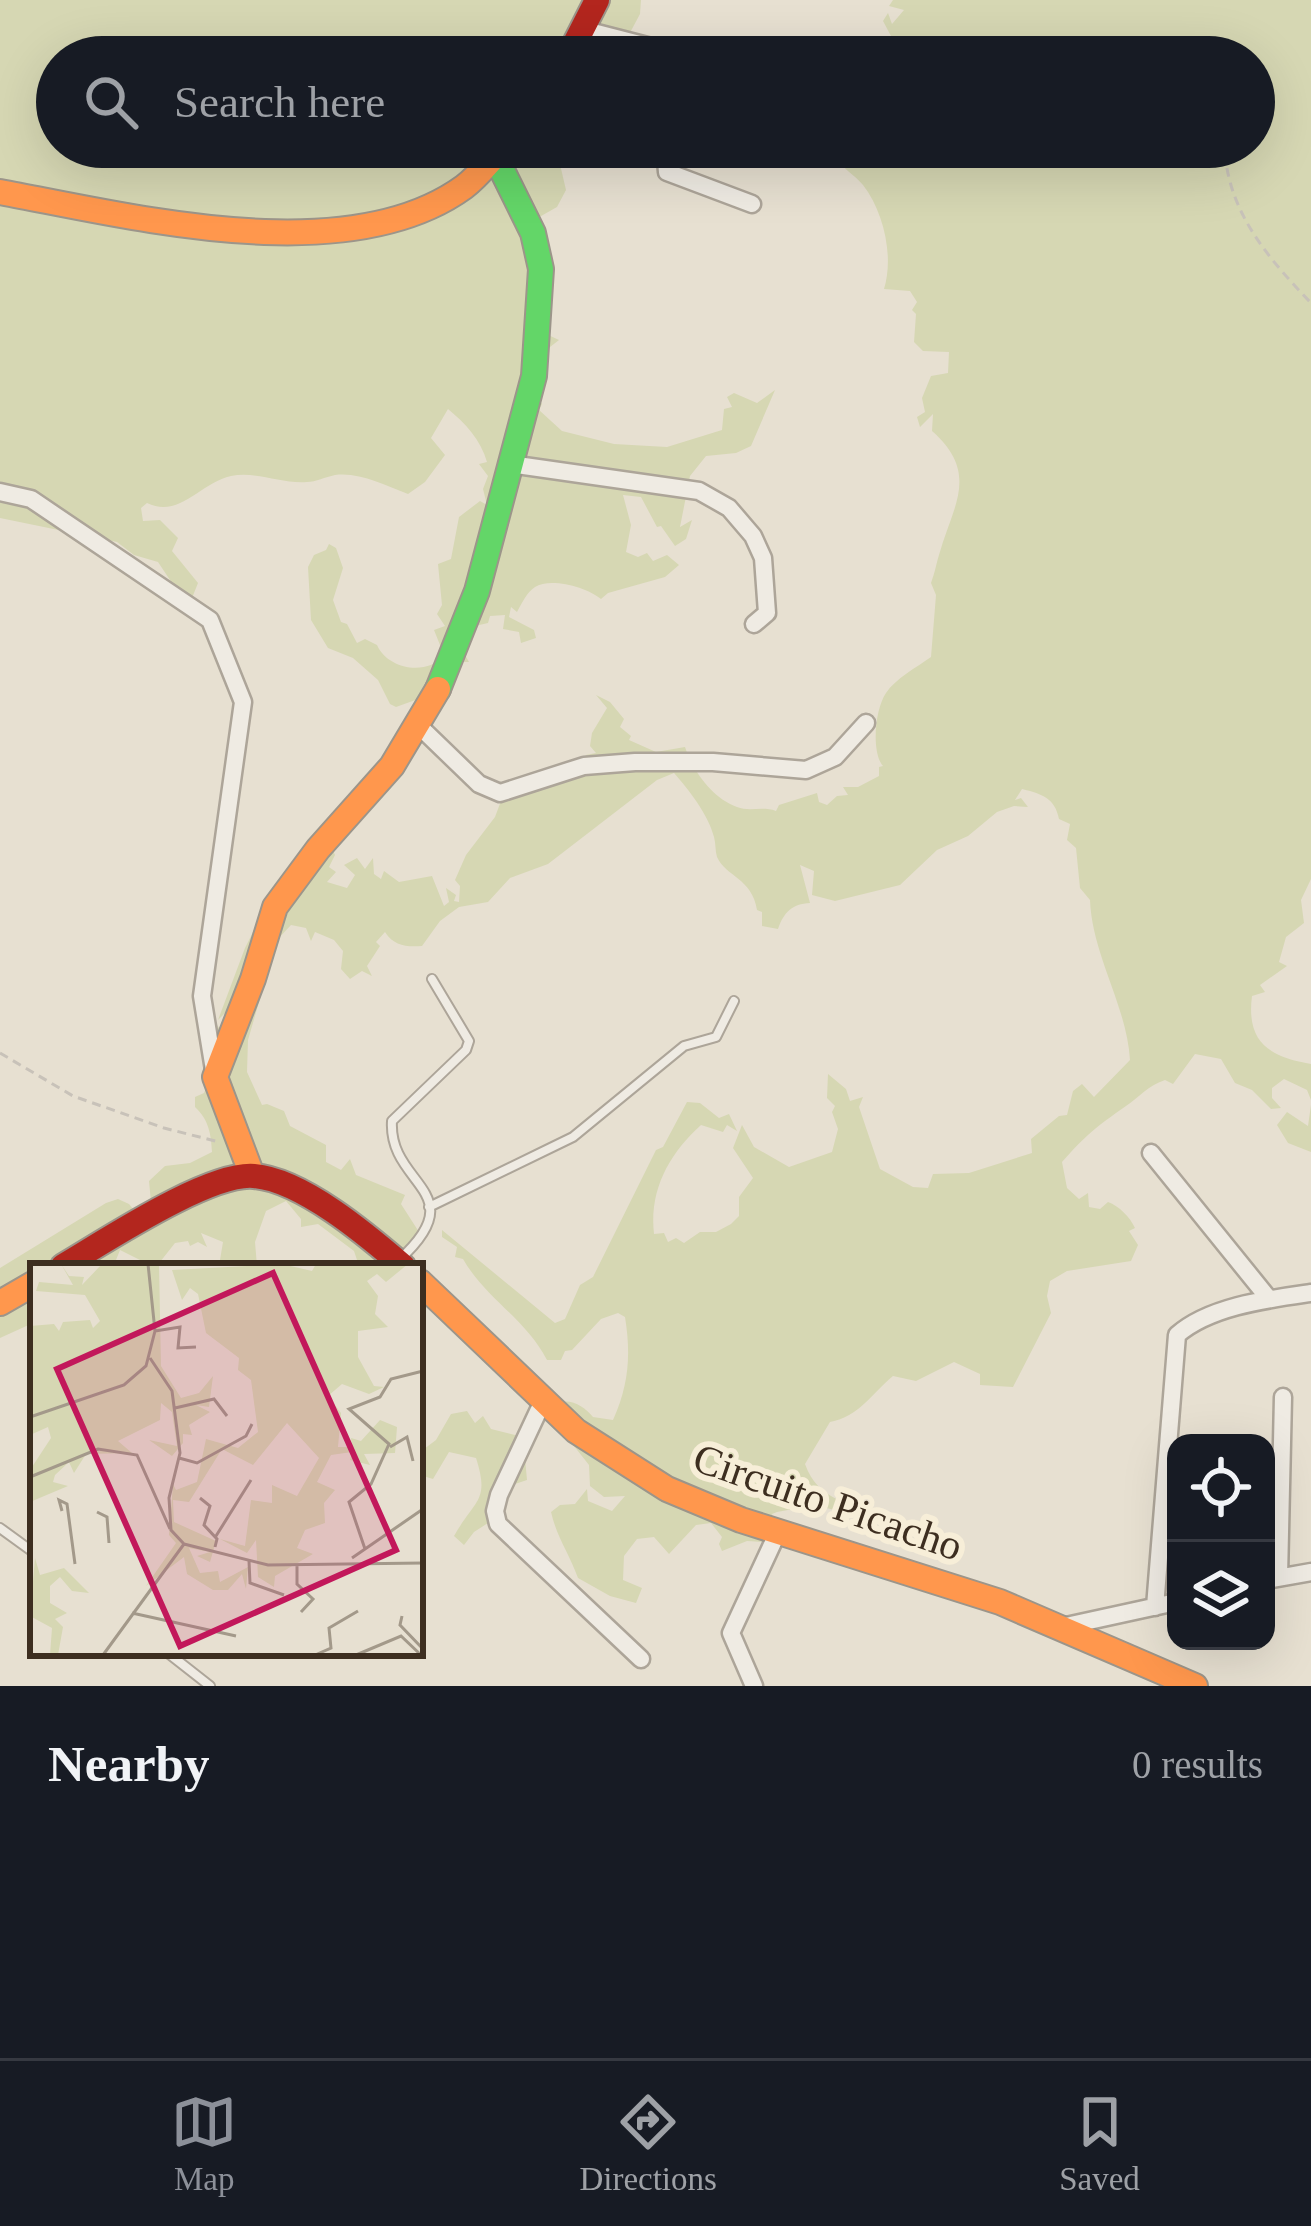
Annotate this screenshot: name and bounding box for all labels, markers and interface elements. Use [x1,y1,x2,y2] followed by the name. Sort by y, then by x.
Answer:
[36,36,1275,168] search box
[78,69,144,135] icon: search
[174,77,385,127] text: Search here
[30,1263,423,1656] inset map
[688,1434,968,1570] street label: Circuito Picacho
[1167,1434,1275,1650] map controls
[1167,1434,1275,1542] button: locate
[1167,1542,1275,1650] button: layers
[48,1736,209,1792] text: Nearby
[1132,1743,1263,1786] text: 0 results
[171,2089,237,2198] tab: Map
[579,2089,717,2198] tab: Directions
[1059,2089,1140,2198] tab: Saved

